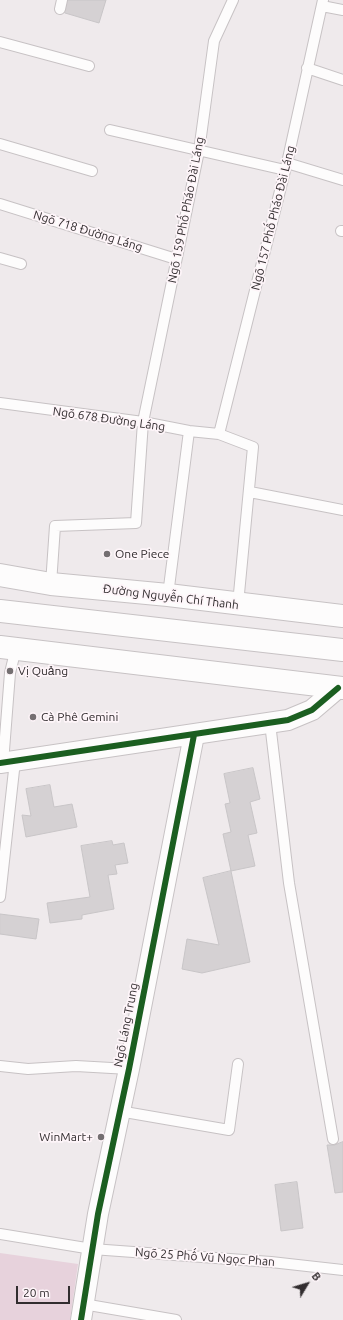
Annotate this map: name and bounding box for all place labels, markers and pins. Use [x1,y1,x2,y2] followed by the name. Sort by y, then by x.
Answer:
[115,547,169,561] place label: One Piece
[102,549,112,559] marker: One Piece
[18,664,68,678] place label: Vị Quảng
[5,666,15,676] marker: Vị Quảng
[41,710,118,724] place label: Cà Phê Gemini
[28,712,38,722] marker: Cà Phê Gemini
[39,1130,93,1144] place label: WinMart+
[96,1132,106,1142] marker: WinMart+

